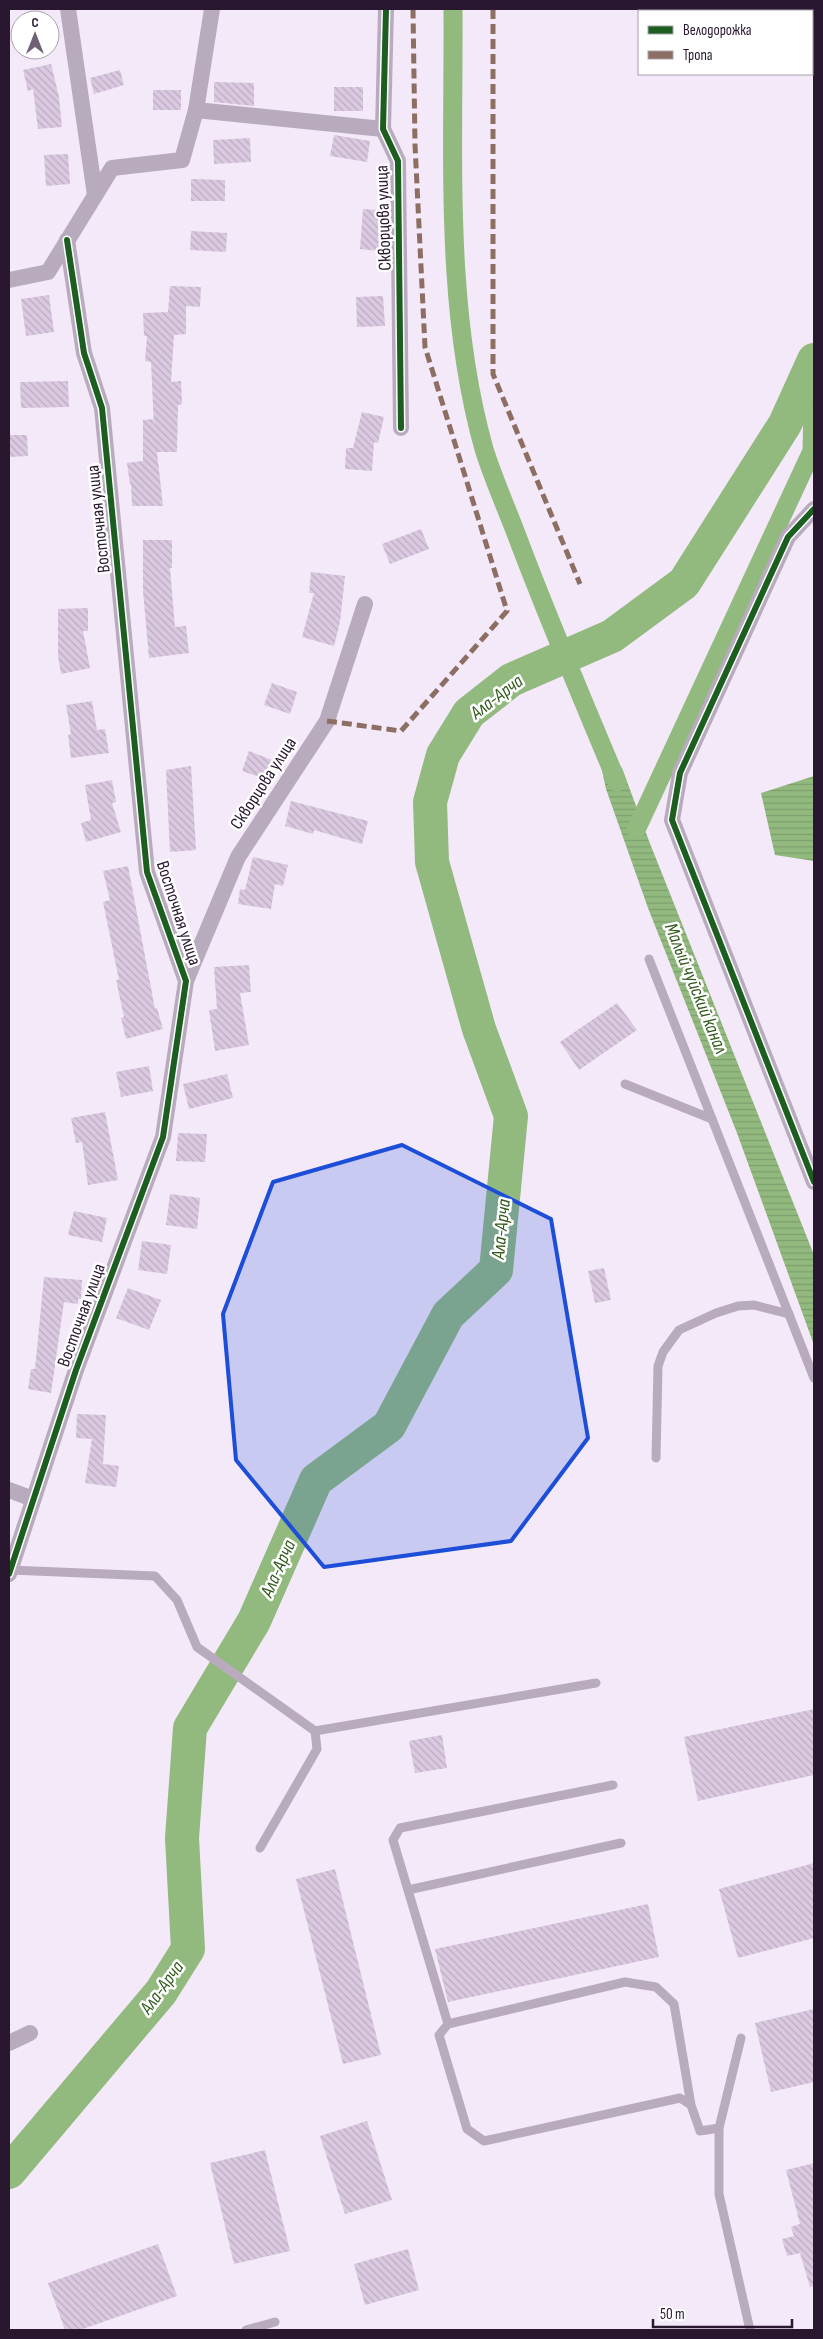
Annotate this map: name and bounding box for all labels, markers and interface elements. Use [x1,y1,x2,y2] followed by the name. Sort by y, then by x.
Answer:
[10,10,60,60] north arrow
[638,10,813,75] legend
[31,14,39,31] text: С
[683,21,752,40] text: Велодорожка
[683,46,713,65] text: Тропа
[371,165,396,271] street label: Скворцова улица
[82,464,115,574] street label: Восточная улица
[465,670,528,725] water label: Ала-Арча
[226,733,301,833] street label: Скворцова улица
[152,858,205,968] street label: Восточная улица
[659,920,732,1057] water label: Малый чуйский канал
[487,1198,516,1261] water label: Ала-Арча
[53,1261,110,1370] street label: Восточная улица
[255,1536,301,1602] water label: Ала-Арча
[135,1957,189,2020] water label: Ала-Арча
[653,2296,792,2328] scale bar
[660,2305,685,2324] text: 50 m

